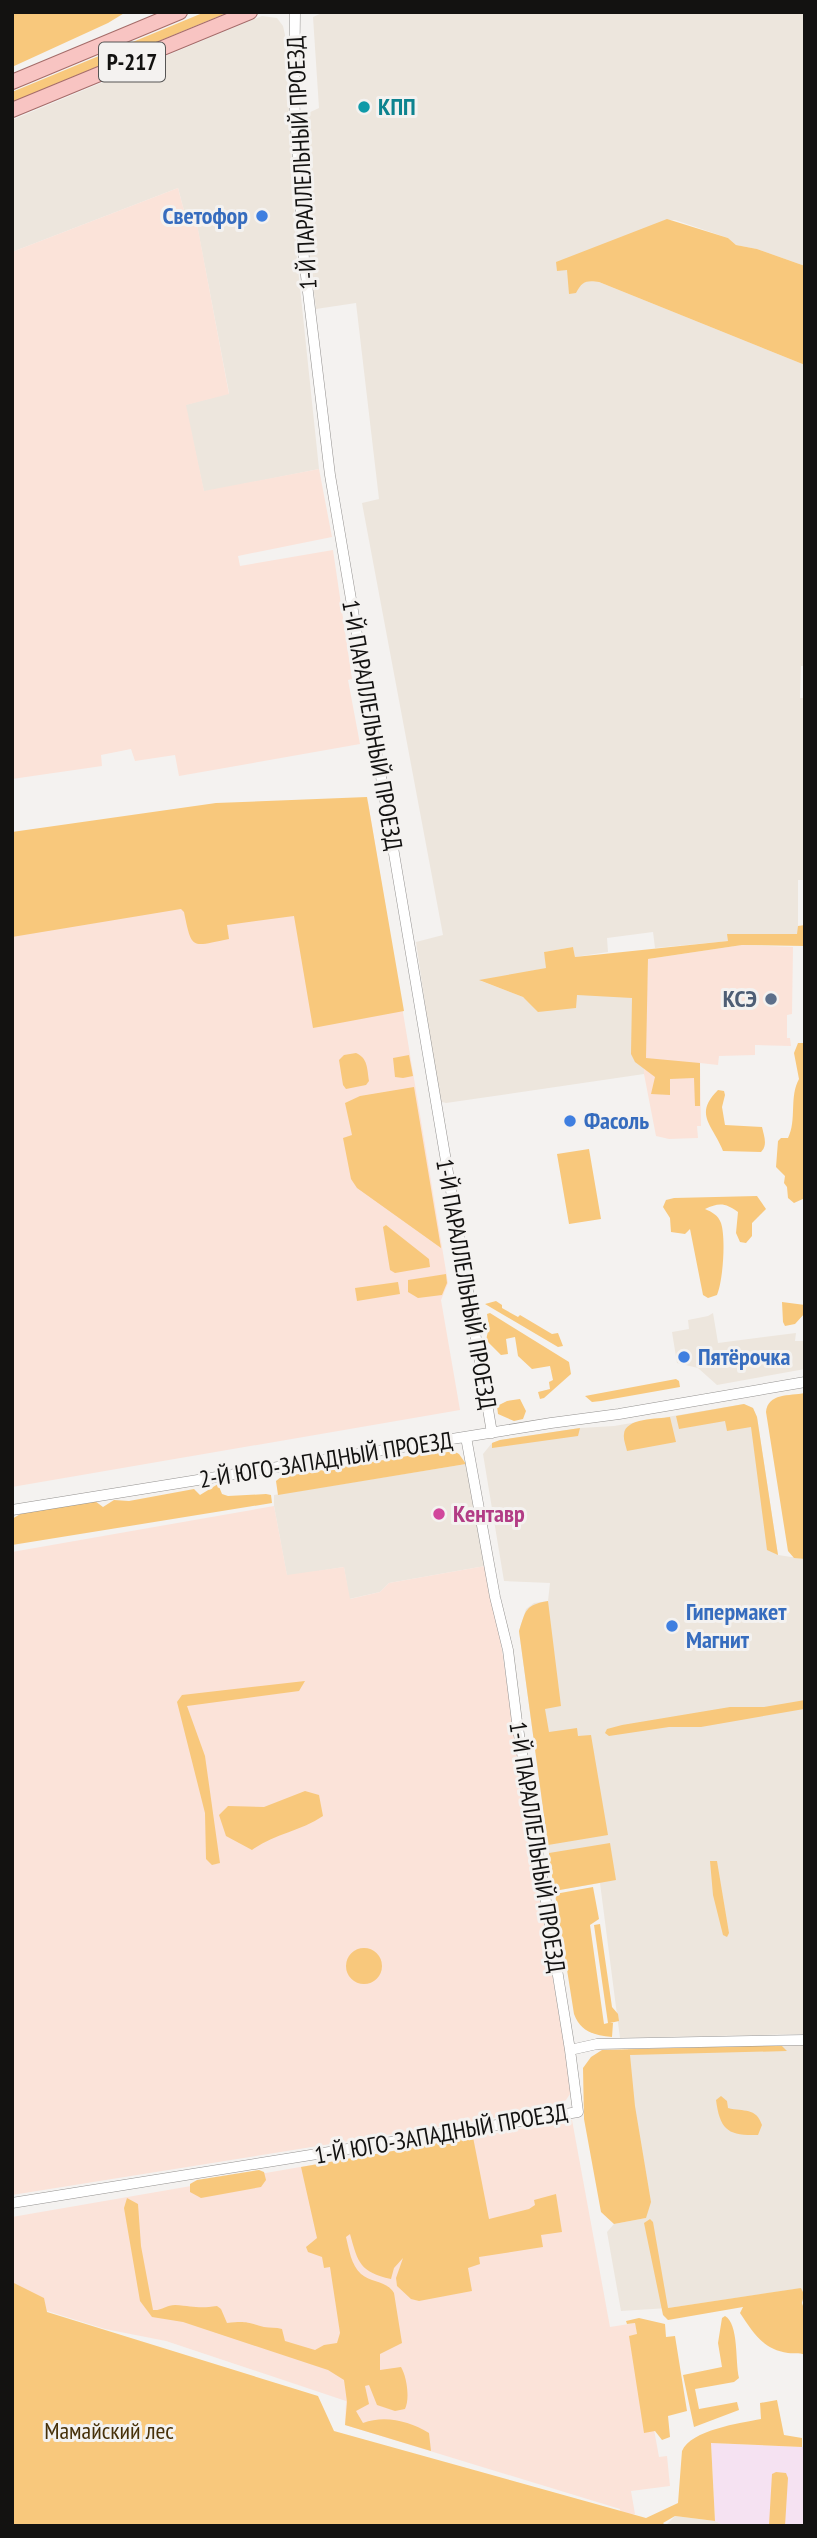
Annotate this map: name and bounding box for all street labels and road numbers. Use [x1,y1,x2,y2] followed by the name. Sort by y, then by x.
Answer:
[279,35,324,291] street label: 1-Й ПАРАЛЛЕЛЬНЫЙ ПРОЕЗД
[99,43,165,82] road number: Р-217
[335,597,410,853] street label: 1-Й ПАРАЛЛЕЛЬНЫЙ ПРОЕЗД
[429,1156,504,1412] street label: 1-Й ПАРАЛЛЕЛЬНЫЙ ПРОЕЗД
[197,1424,455,1495] street label: 2-Й ЮГО-ЗАПАДНЫЙ ПРОЕЗД
[502,1719,573,1975] street label: 1-Й ПАРАЛЛЕЛЬНЫЙ ПРОЕЗД
[312,2096,570,2171] street label: 1-Й ЮГО-ЗАПАДНЫЙ ПРОЕЗД

